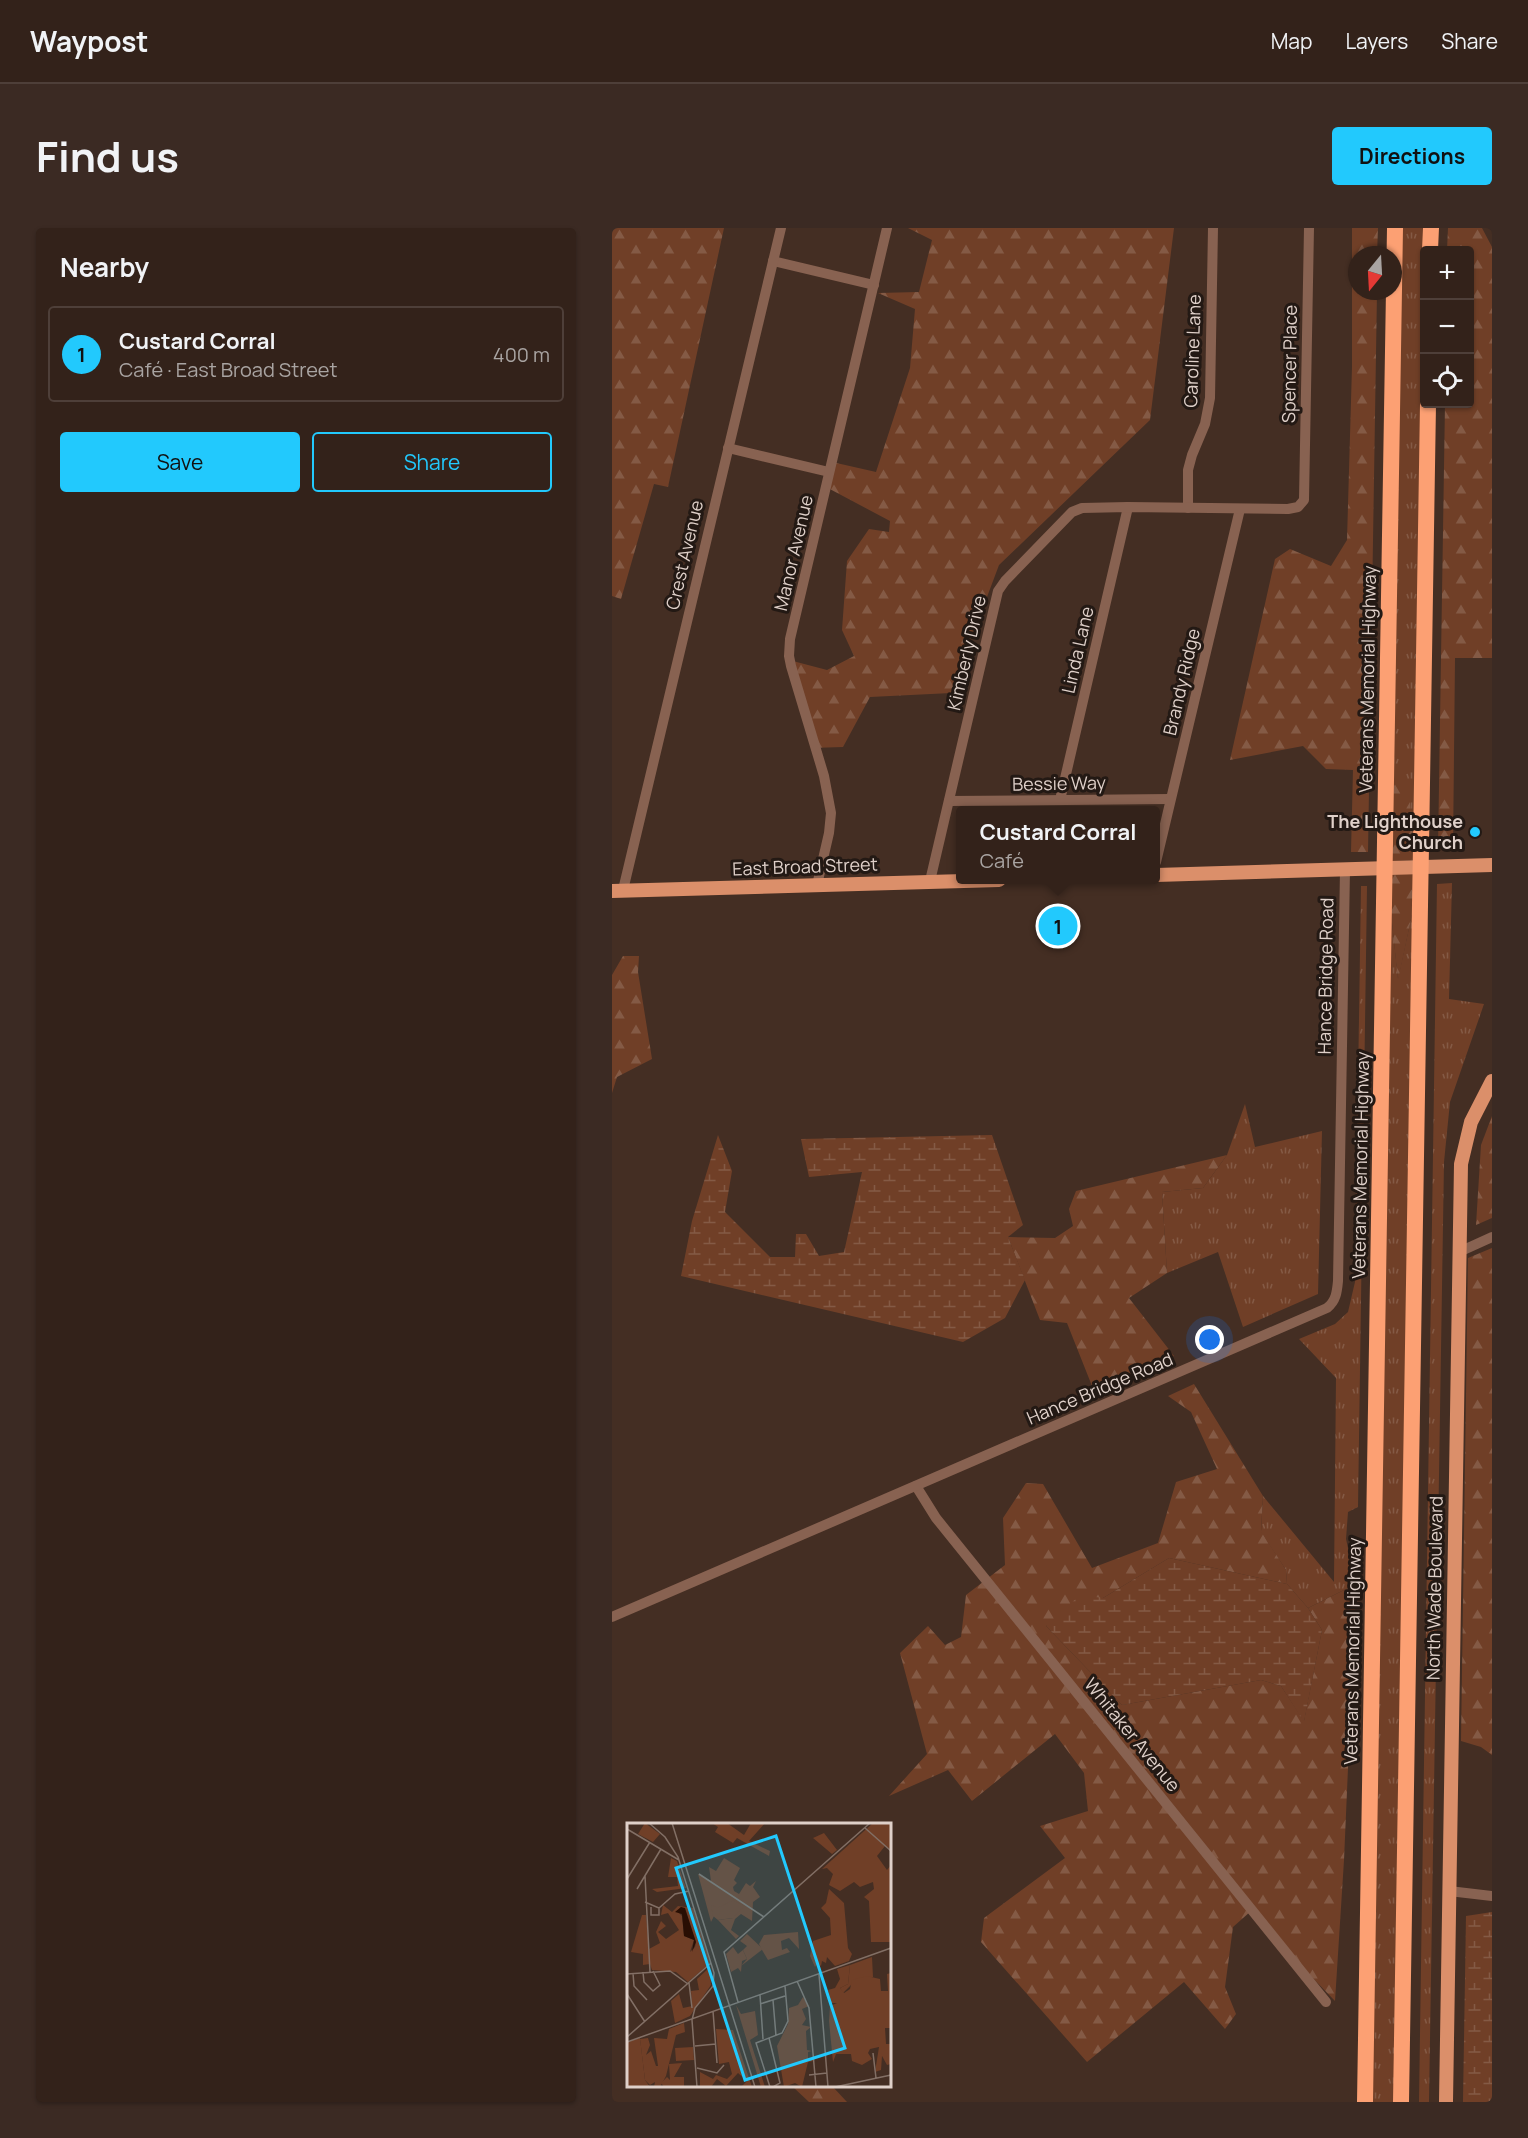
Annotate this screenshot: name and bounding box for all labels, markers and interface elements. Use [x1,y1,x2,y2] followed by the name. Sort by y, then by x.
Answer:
[30,22,149,60] text: Waypost
[1271,27,1312,55] text: Map
[1345,27,1408,55] text: Layers
[1441,27,1498,55] text: Share
[36,127,179,185] text: Find us
[1332,127,1492,185] button: Directions
[1348,246,1402,300] north arrow
[1420,246,1474,408] map controls
[1420,246,1474,300] button: +
[60,249,149,285] text: Nearby
[1178,294,1206,408] street label: Caroline Lane
[1420,300,1474,354] button: −
[1276,305,1302,423] street label: Spencer Place
[119,326,276,356] text: Custard Corral
[77,341,86,368] text: 1
[493,341,550,368] text: 400 m
[1420,354,1474,408] button: locate
[119,356,338,383] text: Café · East Broad Street
[60,432,300,492] button: Save
[312,432,552,492] button: Share
[768,493,818,613] street label: Manor Avenue
[660,498,708,612] street label: Crest Avenue
[1353,565,1381,793] street label: Veterans Memorial Highway
[941,593,991,713] street label: Kimberly Drive
[1055,604,1099,696] street label: Linda Lane
[1157,626,1205,738] street label: Brandy Ridge
[1012,770,1107,796] street label: Bessie Way
[956,806,1160,884] popup
[1327,809,1463,854] place label: The Lighthouse Church
[980,817,1136,847] text: Custard Corral
[1468,825,1482,839] marker: The Lighthouse Church
[980,847,1024,874] text: Café
[732,851,878,881] street label: East Broad Street
[1312,897,1338,1054] street label: Hance Bridge Road
[1038,904,1078,948] pin: 1
[1346,1051,1374,1279] street label: Veterans Memorial Highway
[1195,1325,1224,1354] your location
[1023,1346,1176,1430] street label: Hance Bridge Road
[1420,1496,1448,1680] street label: North Wade Boulevard
[1338,1537,1366,1765] street label: Veterans Memorial Highway
[1079,1672,1186,1796] street label: Whitaker Avenue
[627,1823,891,2087] inset map

